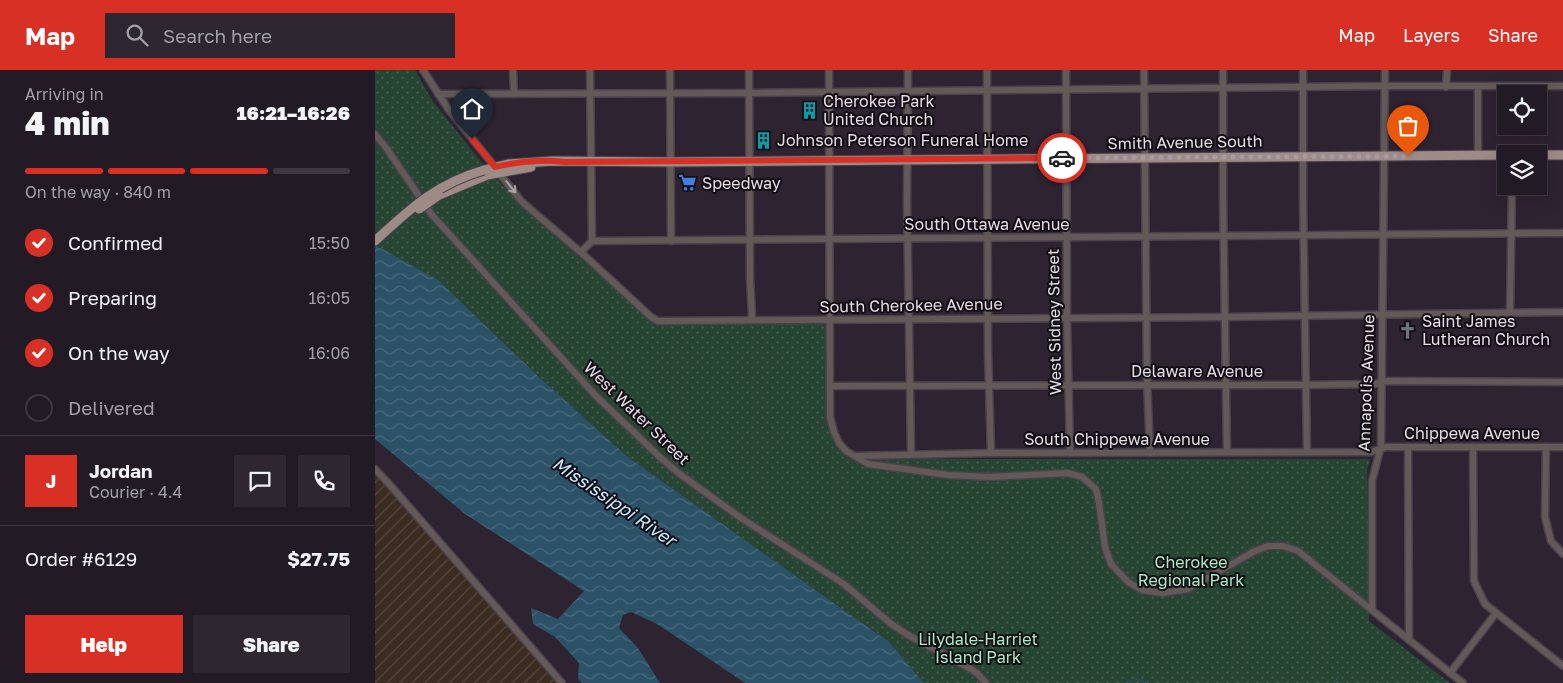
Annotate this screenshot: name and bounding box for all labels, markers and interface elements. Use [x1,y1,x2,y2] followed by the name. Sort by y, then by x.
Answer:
[105,13,455,58] search box
[25,21,75,50] text: Map
[123,21,151,49] icon: search
[163,24,272,47] text: Search here
[1338,24,1375,46] text: Map
[1403,24,1460,46] text: Layers
[1488,24,1538,46] text: Share
[25,84,104,104] text: Arriving in
[1497,85,1547,195] map controls
[1497,85,1547,135] button: locate
[451,88,493,139] pin
[823,91,935,129] place label: Cherokee Park United Church
[458,95,486,123] icon: home
[799,100,819,120] building icon: Cherokee Park United Church
[237,101,350,124] text: 16:21–16:26
[25,104,110,142] text: 4 min
[1387,105,1429,156] pin
[1394,112,1422,140] icon: bag
[753,130,773,150] building icon: Johnson Peterson Funeral Home
[777,130,1028,150] place label: Johnson Peterson Funeral Home
[1107,131,1263,153] street label: Smith Avenue South
[1037,133,1087,183] courier
[1048,144,1076,172] icon: car
[1497,145,1547,195] button: layers
[678,173,698,193] supermarket icon: Speedway
[702,173,781,193] place label: Speedway
[505,180,516,193] one-way arrow
[25,182,171,202] text: On the way · 840 m
[904,214,1070,234] street label: South Ottawa Avenue
[25,229,53,257] icon: check
[68,231,163,254] text: Confirmed
[309,233,350,253] text: 15:50
[1043,249,1065,395] street label: West Sidney Street
[25,284,53,312] icon: check
[68,286,157,309] text: Preparing
[309,288,350,308] text: 16:05
[819,293,1003,317] street label: South Cherokee Avenue
[1422,311,1550,349] place label: Saint James Lutheran Church
[1354,314,1378,452] street label: Annapolis Avenue
[1398,320,1418,340] church icon: Saint James Lutheran Church
[25,339,53,367] icon: check
[68,341,170,364] text: On the way
[308,343,350,363] text: 16:06
[580,357,694,469] street label: West Water Street
[1131,361,1263,381] street label: Delaware Avenue
[68,396,155,419] text: Delivered
[1404,423,1540,443] street label: Chippewa Avenue
[1024,429,1210,449] street label: South Chippewa Avenue
[549,452,683,552] water label: Mississippi River
[234,455,286,507] button: chat
[298,455,350,507] button: phone
[89,459,153,482] text: Jordan
[46,469,56,492] text: J
[89,482,182,502] text: Courier · 4.4
[25,547,137,570] text: Order #6129
[287,547,350,570] text: $27.75
[1138,552,1244,590] park label: Cherokee Regional Park
[25,615,183,673] button: Help
[193,615,350,673] button: Share
[918,629,1038,667] park label: Lilydale-Harriet Island Park

